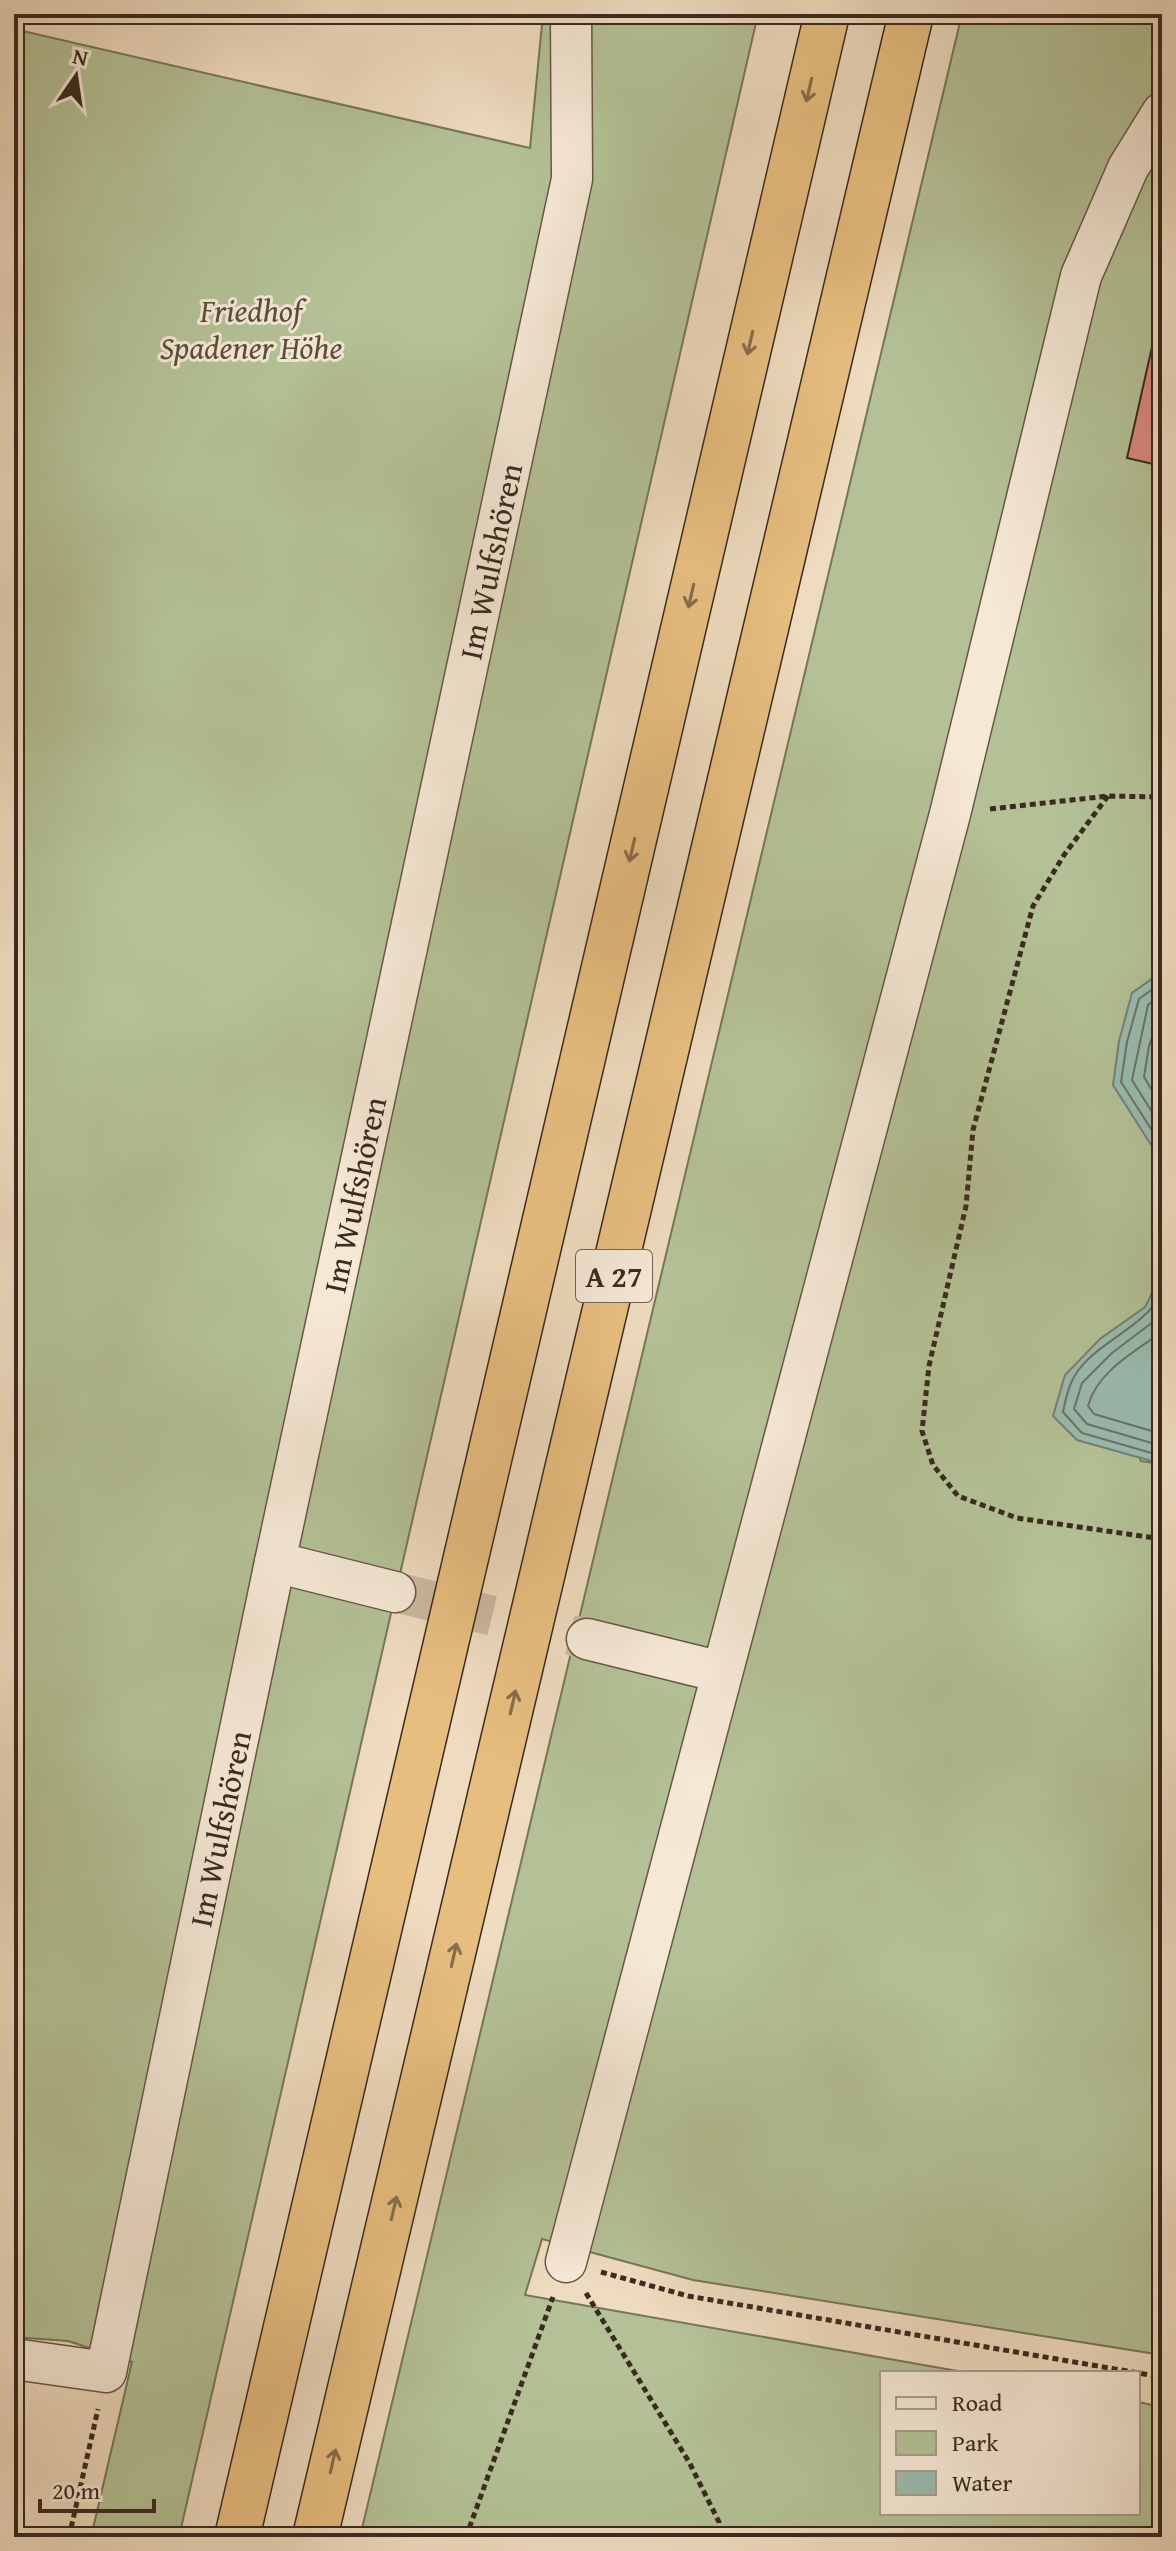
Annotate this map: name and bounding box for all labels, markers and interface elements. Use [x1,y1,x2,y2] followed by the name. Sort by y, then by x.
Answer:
[36,36,116,116] north arrow
[70,39,92,74] text: N
[801,77,816,102] one-way arrow
[160,287,342,371] park label: Friedhof Spadener Höhe
[742,330,757,356] one-way arrow
[446,459,534,664] street label: Im Wulfshören
[683,583,698,609] one-way arrow
[624,836,639,862] one-way arrow
[310,1092,398,1297] street label: Im Wulfshören
[576,1250,652,1302] road number: A 27
[506,1690,521,1715] one-way arrow
[176,1726,263,1931] street label: Im Wulfshören
[447,1943,462,1969] one-way arrow
[387,2196,402,2222] one-way arrow
[880,2371,1140,2515] legend
[952,2385,1002,2420] text: Road
[952,2425,999,2460] text: Park
[327,2449,342,2474] one-way arrow
[40,2463,154,2513] scale bar
[952,2465,1013,2500] text: Water
[52,2473,100,2508] text: 20 m

